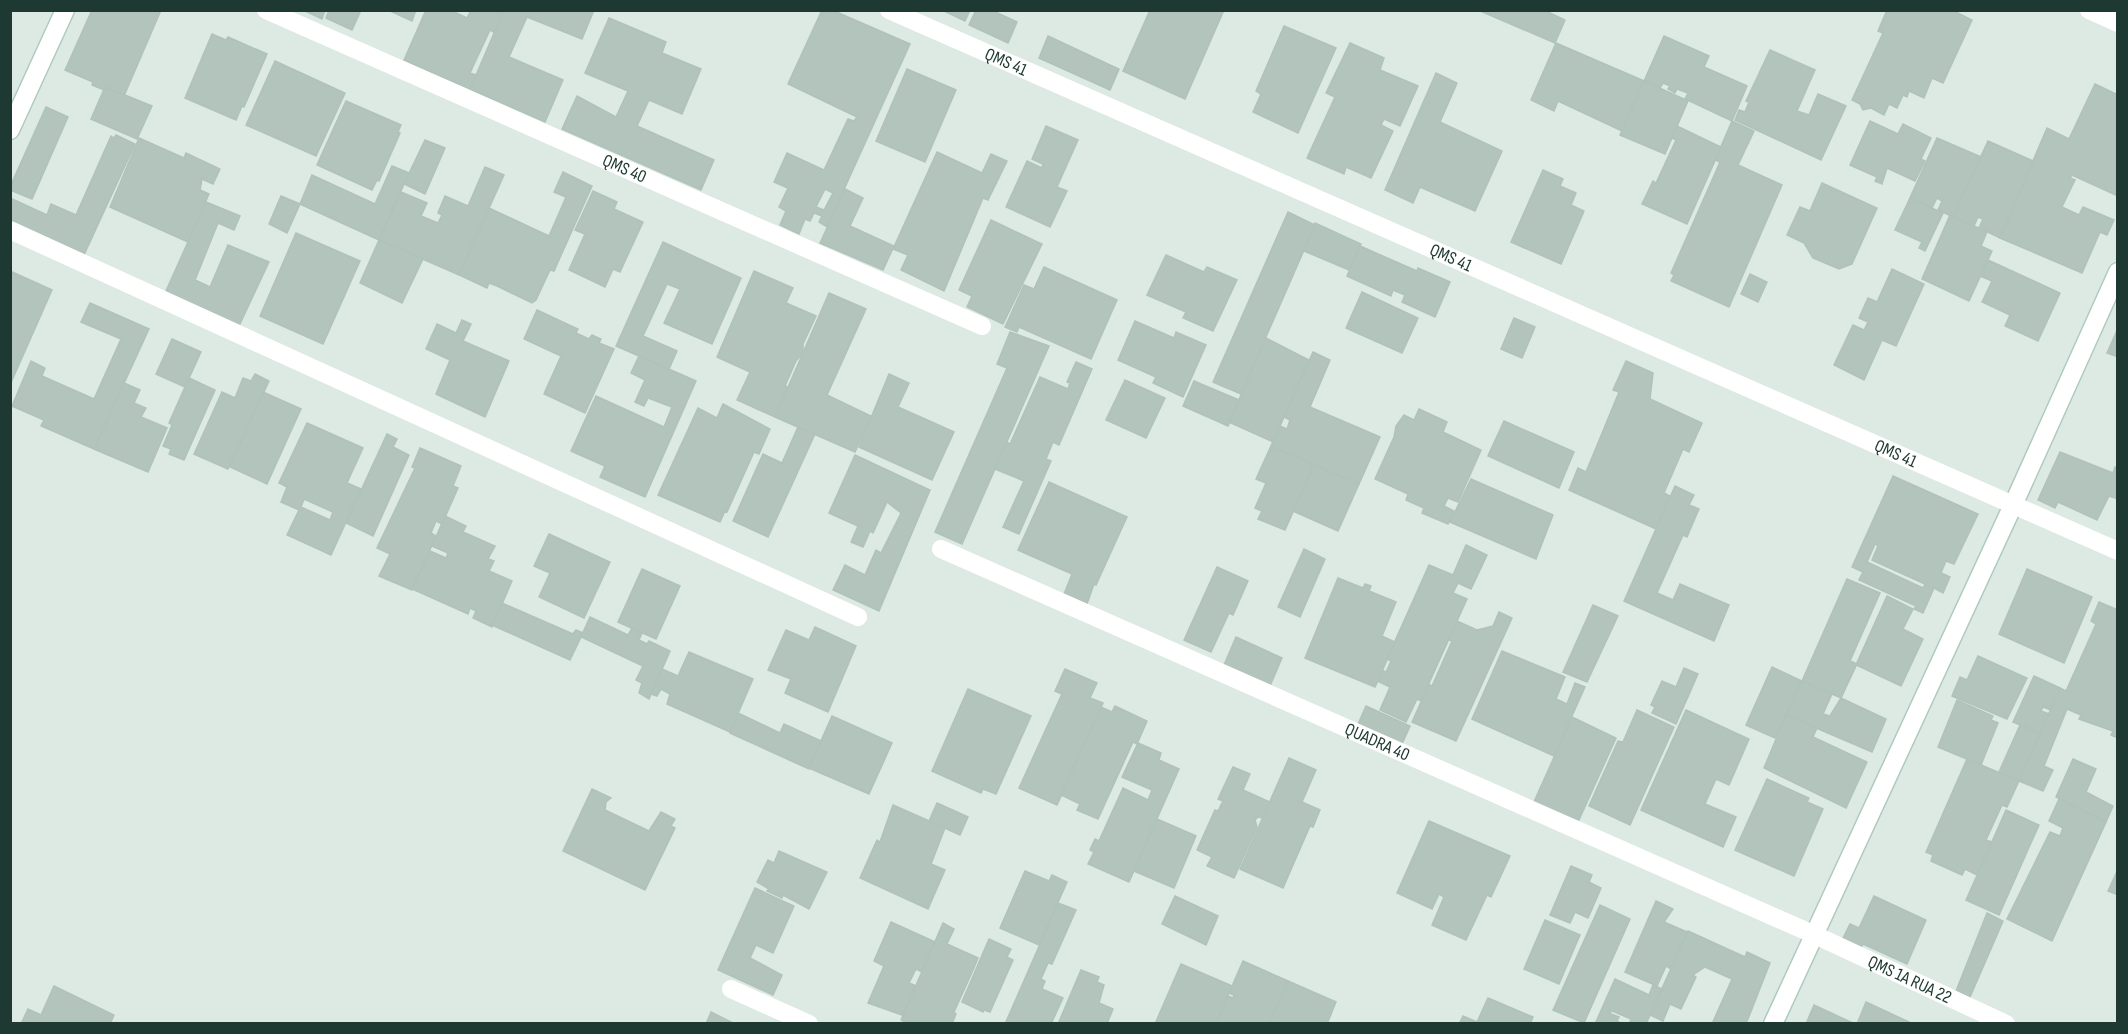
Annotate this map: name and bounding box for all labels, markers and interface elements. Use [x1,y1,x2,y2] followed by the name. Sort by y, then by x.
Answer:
[982,43,1031,80] street label: QMS 41
[599,149,650,187] street label: QMS 40
[1427,239,1476,276] street label: QMS 41
[1871,435,1921,472] street label: QMS 41
[1342,718,1413,765] street label: QUADRA 40
[1865,951,1955,1008] street label: QMS 1A RUA 22

